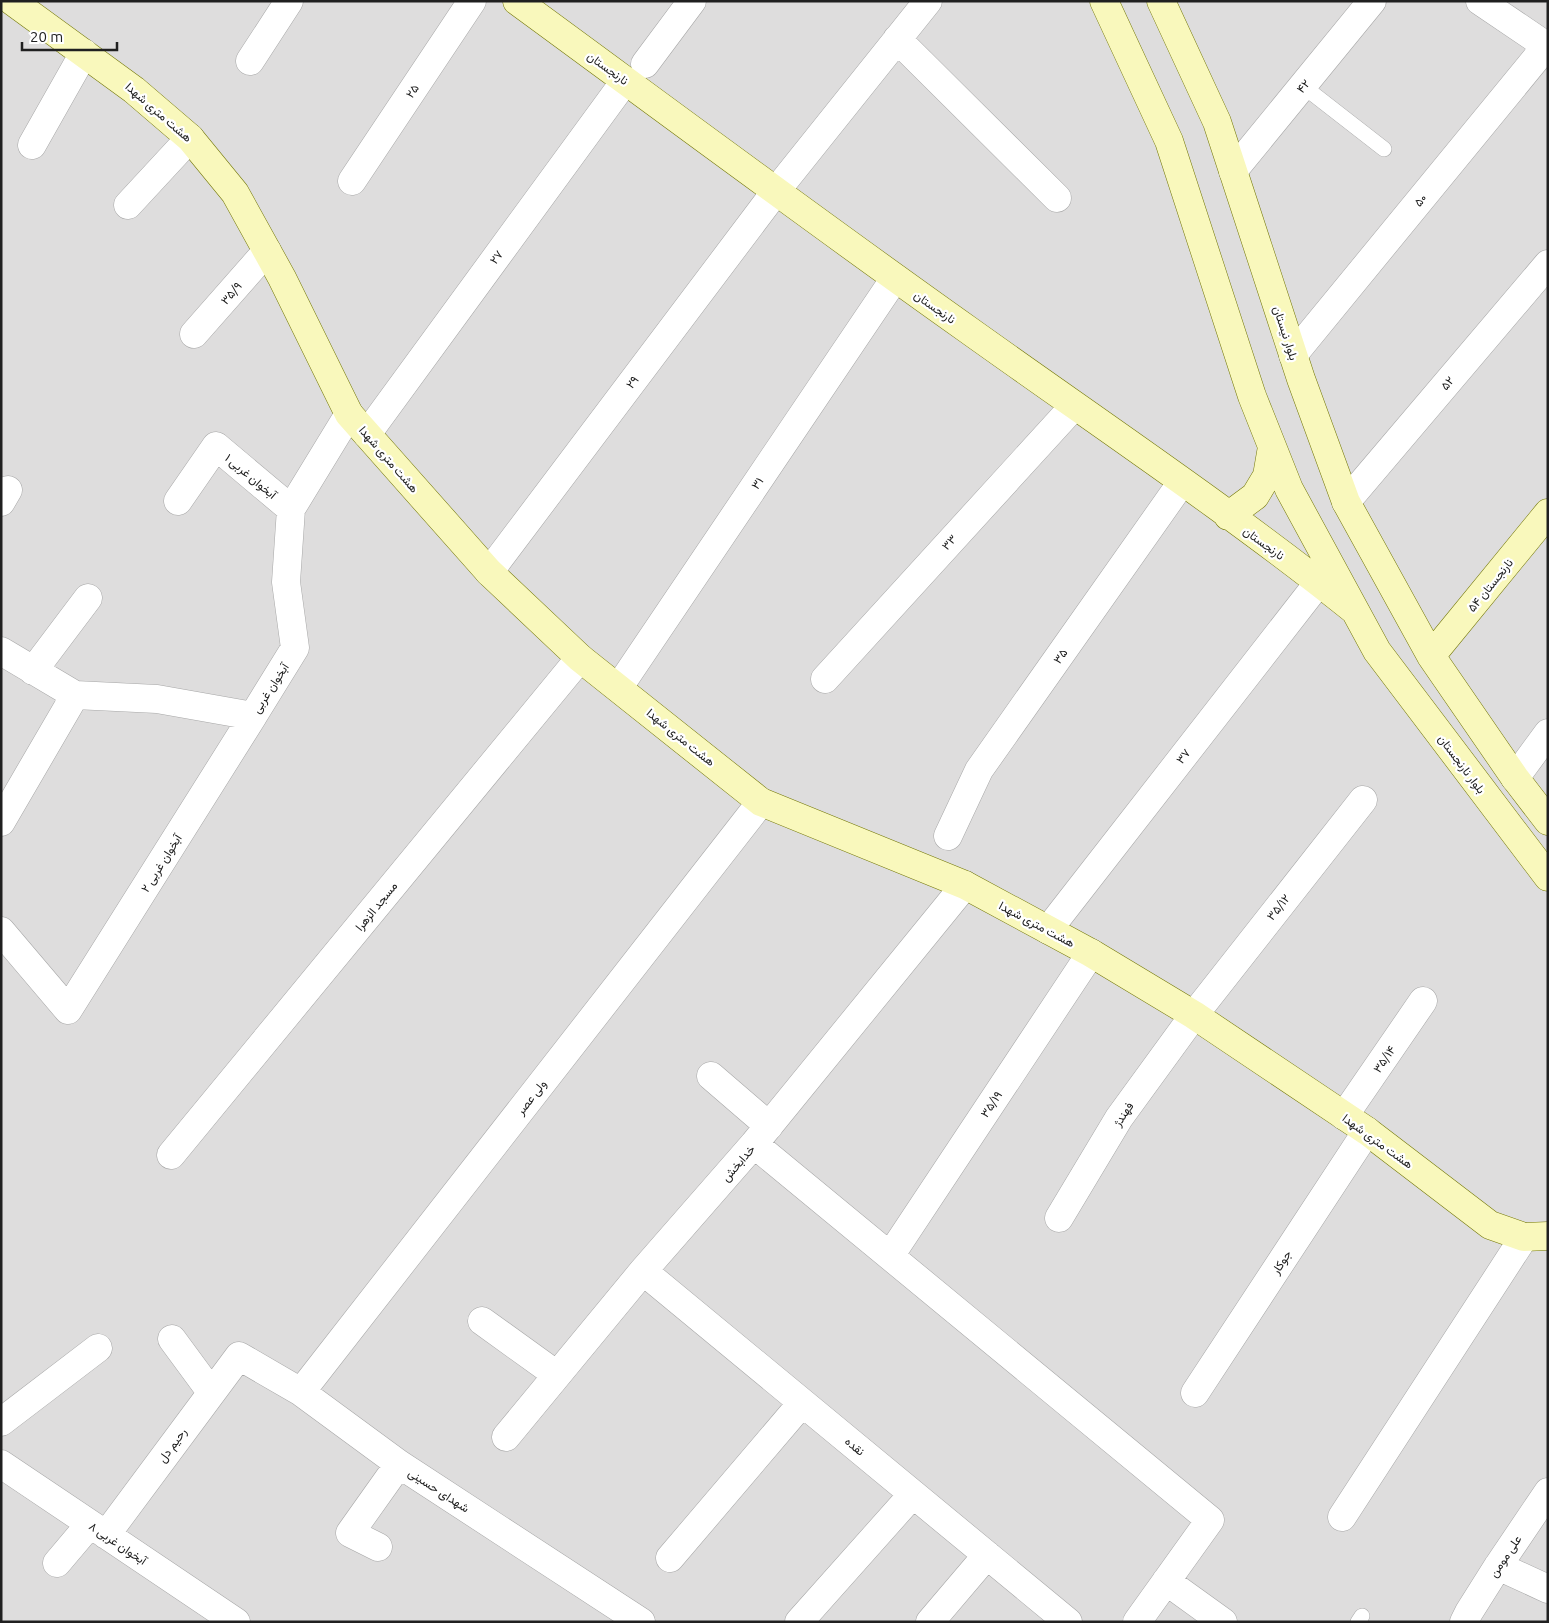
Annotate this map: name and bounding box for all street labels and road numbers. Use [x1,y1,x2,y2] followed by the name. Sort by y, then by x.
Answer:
[584,49,631,89] street label: نارنجستان
[1294,77,1312,95] street label: ۴۲
[122,80,195,146] street label: هشت متری شهدا
[403,82,421,100] street label: ۲۵
[1411,191,1429,209] street label: ۵۰
[487,248,505,266] street label: ۲۷
[218,279,244,307] street label: ۳۵/۹
[911,288,958,328] street label: نارنجستان
[1269,304,1301,362] street label: بلوار نیستان
[623,373,641,391] street label: ۲۹
[1438,374,1456,392] street label: ۵۲
[355,423,421,496] street label: هشت متری شهدا
[222,451,280,503] street label: آبخوان غربی ۱
[748,475,766,491] street label: ۳۱
[1240,524,1287,564] street label: نارنجستان
[939,532,959,552] street label: ۳۳
[1465,556,1517,615] street label: نارنجستان ۵۴
[1050,646,1070,666] street label: ۳۵
[249,660,293,716] street label: آبخوان غربی
[643,706,718,770] street label: هشت متری شهدا
[1434,732,1488,797] street label: بلوار نارنجستان
[1173,746,1193,766] street label: ۳۷
[138,831,186,895] street label: آبخوان غربی ۲
[352,879,401,934] street label: مسجد الزهرا
[1264,892,1292,922] street label: ۳۵/۱۲
[996,899,1077,951] street label: هشت متری شهدا
[1370,1043,1398,1075] street label: ۳۵/۱۴
[513,1077,550,1119] street label: ولی عصر
[978,1088,1004,1120] street label: ۳۵/۱۹
[1110,1100,1137,1130] street label: فهندژ
[1339,1111,1416,1172] street label: هشت متری شهدا
[719,1142,759,1185] street label: خدابخش
[1268,1248,1295,1278] street label: جوکار
[155,1425,190,1466] street label: رحیم دل
[843,1434,867,1458] street label: نقده
[405,1465,472,1516] street label: شهدای حسینی
[86,1519,150,1569] street label: آبخوان غربی ۸
[1486,1533,1525,1580] street label: علی مومن

